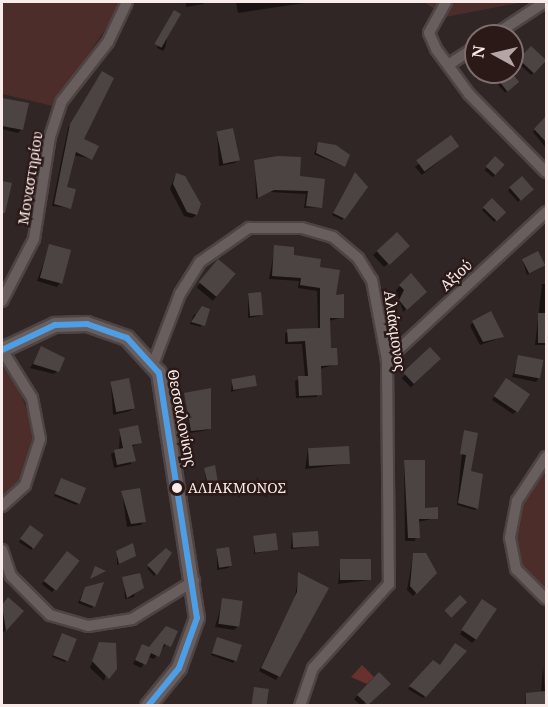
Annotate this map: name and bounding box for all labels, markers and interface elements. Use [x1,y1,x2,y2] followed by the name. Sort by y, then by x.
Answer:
[464,24,524,84] north arrow
[466,44,490,60] text: N
[14,130,46,226] street label: Μοναστηρίου
[436,256,476,294] street label: Αξιού
[380,289,410,373] street label: Αλιάκμονος
[164,368,200,468] street label: Θεσσαλονίκης
[188,480,286,496] place label: ΑΛΙΑΚΜΟΝΟΣ
[171,482,183,494] marker: ΑΛΙΑΚΜΟΝΟΣ

